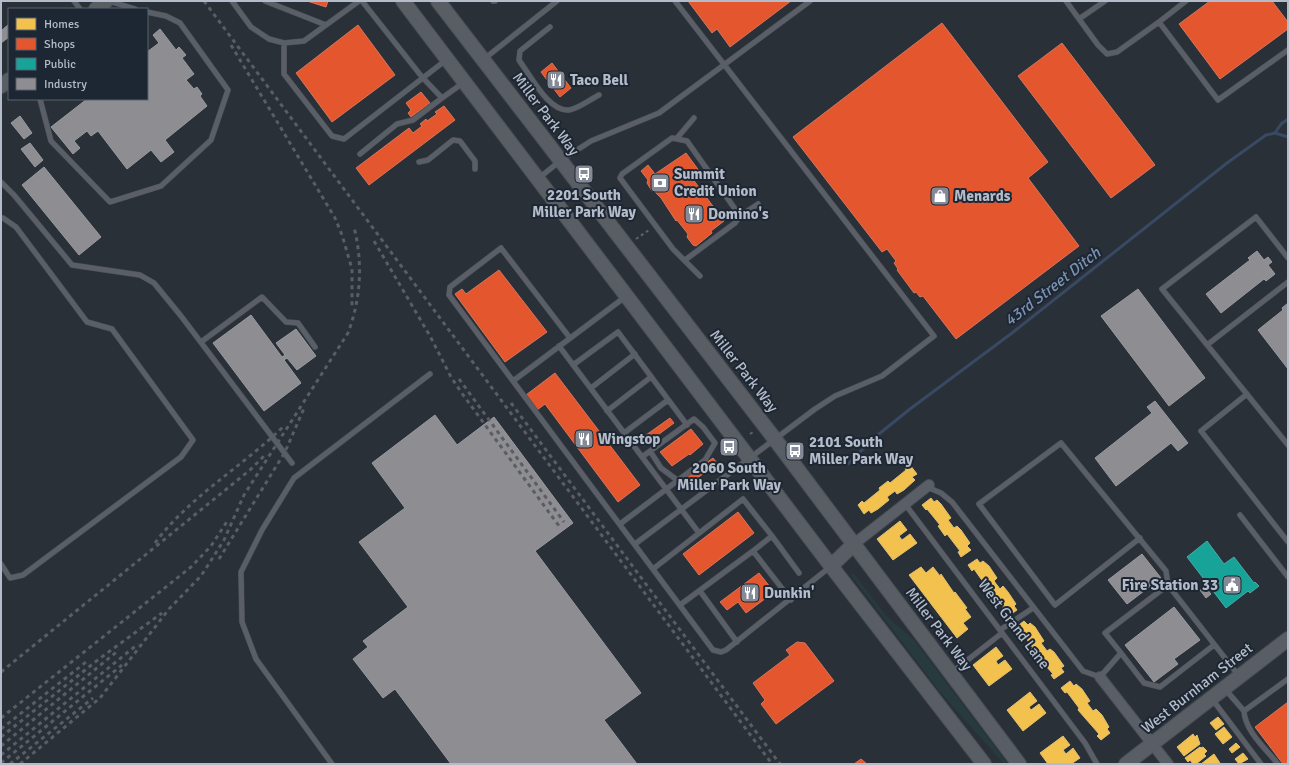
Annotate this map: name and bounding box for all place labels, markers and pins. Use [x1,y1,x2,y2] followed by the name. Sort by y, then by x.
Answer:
[545,69,567,91] restaurant icon: Taco Bell
[570,71,629,89] place label: Taco Bell
[573,163,595,185] bus stop icon: 2201 South Miller Park Way
[674,165,757,200] place label: Summit Credit Union
[649,172,671,194] bank icon: Summit Credit Union
[929,185,951,207] shop icon: Menards
[532,186,637,221] place label: 2201 South Miller Park Way
[954,187,1011,205] place label: Menards
[683,203,705,225] restaurant icon: Domino's
[708,205,769,223] place label: Domino's
[573,428,595,450] restaurant icon: Wingstop
[598,430,660,448] place label: Wingstop
[809,433,914,468] place label: 2101 South Miller Park Way
[718,436,740,458] bus stop icon: 2060 South Miller Park Way
[784,440,806,462] bus stop icon: 2101 South Miller Park Way
[677,459,782,494] place label: 2060 South Miller Park Way
[1221,574,1243,596] public building icon: Fire Station 33
[1122,576,1218,594] place label: Fire Station 33
[739,582,761,604] restaurant icon: Dunkin'
[764,584,814,602] place label: Dunkin'

